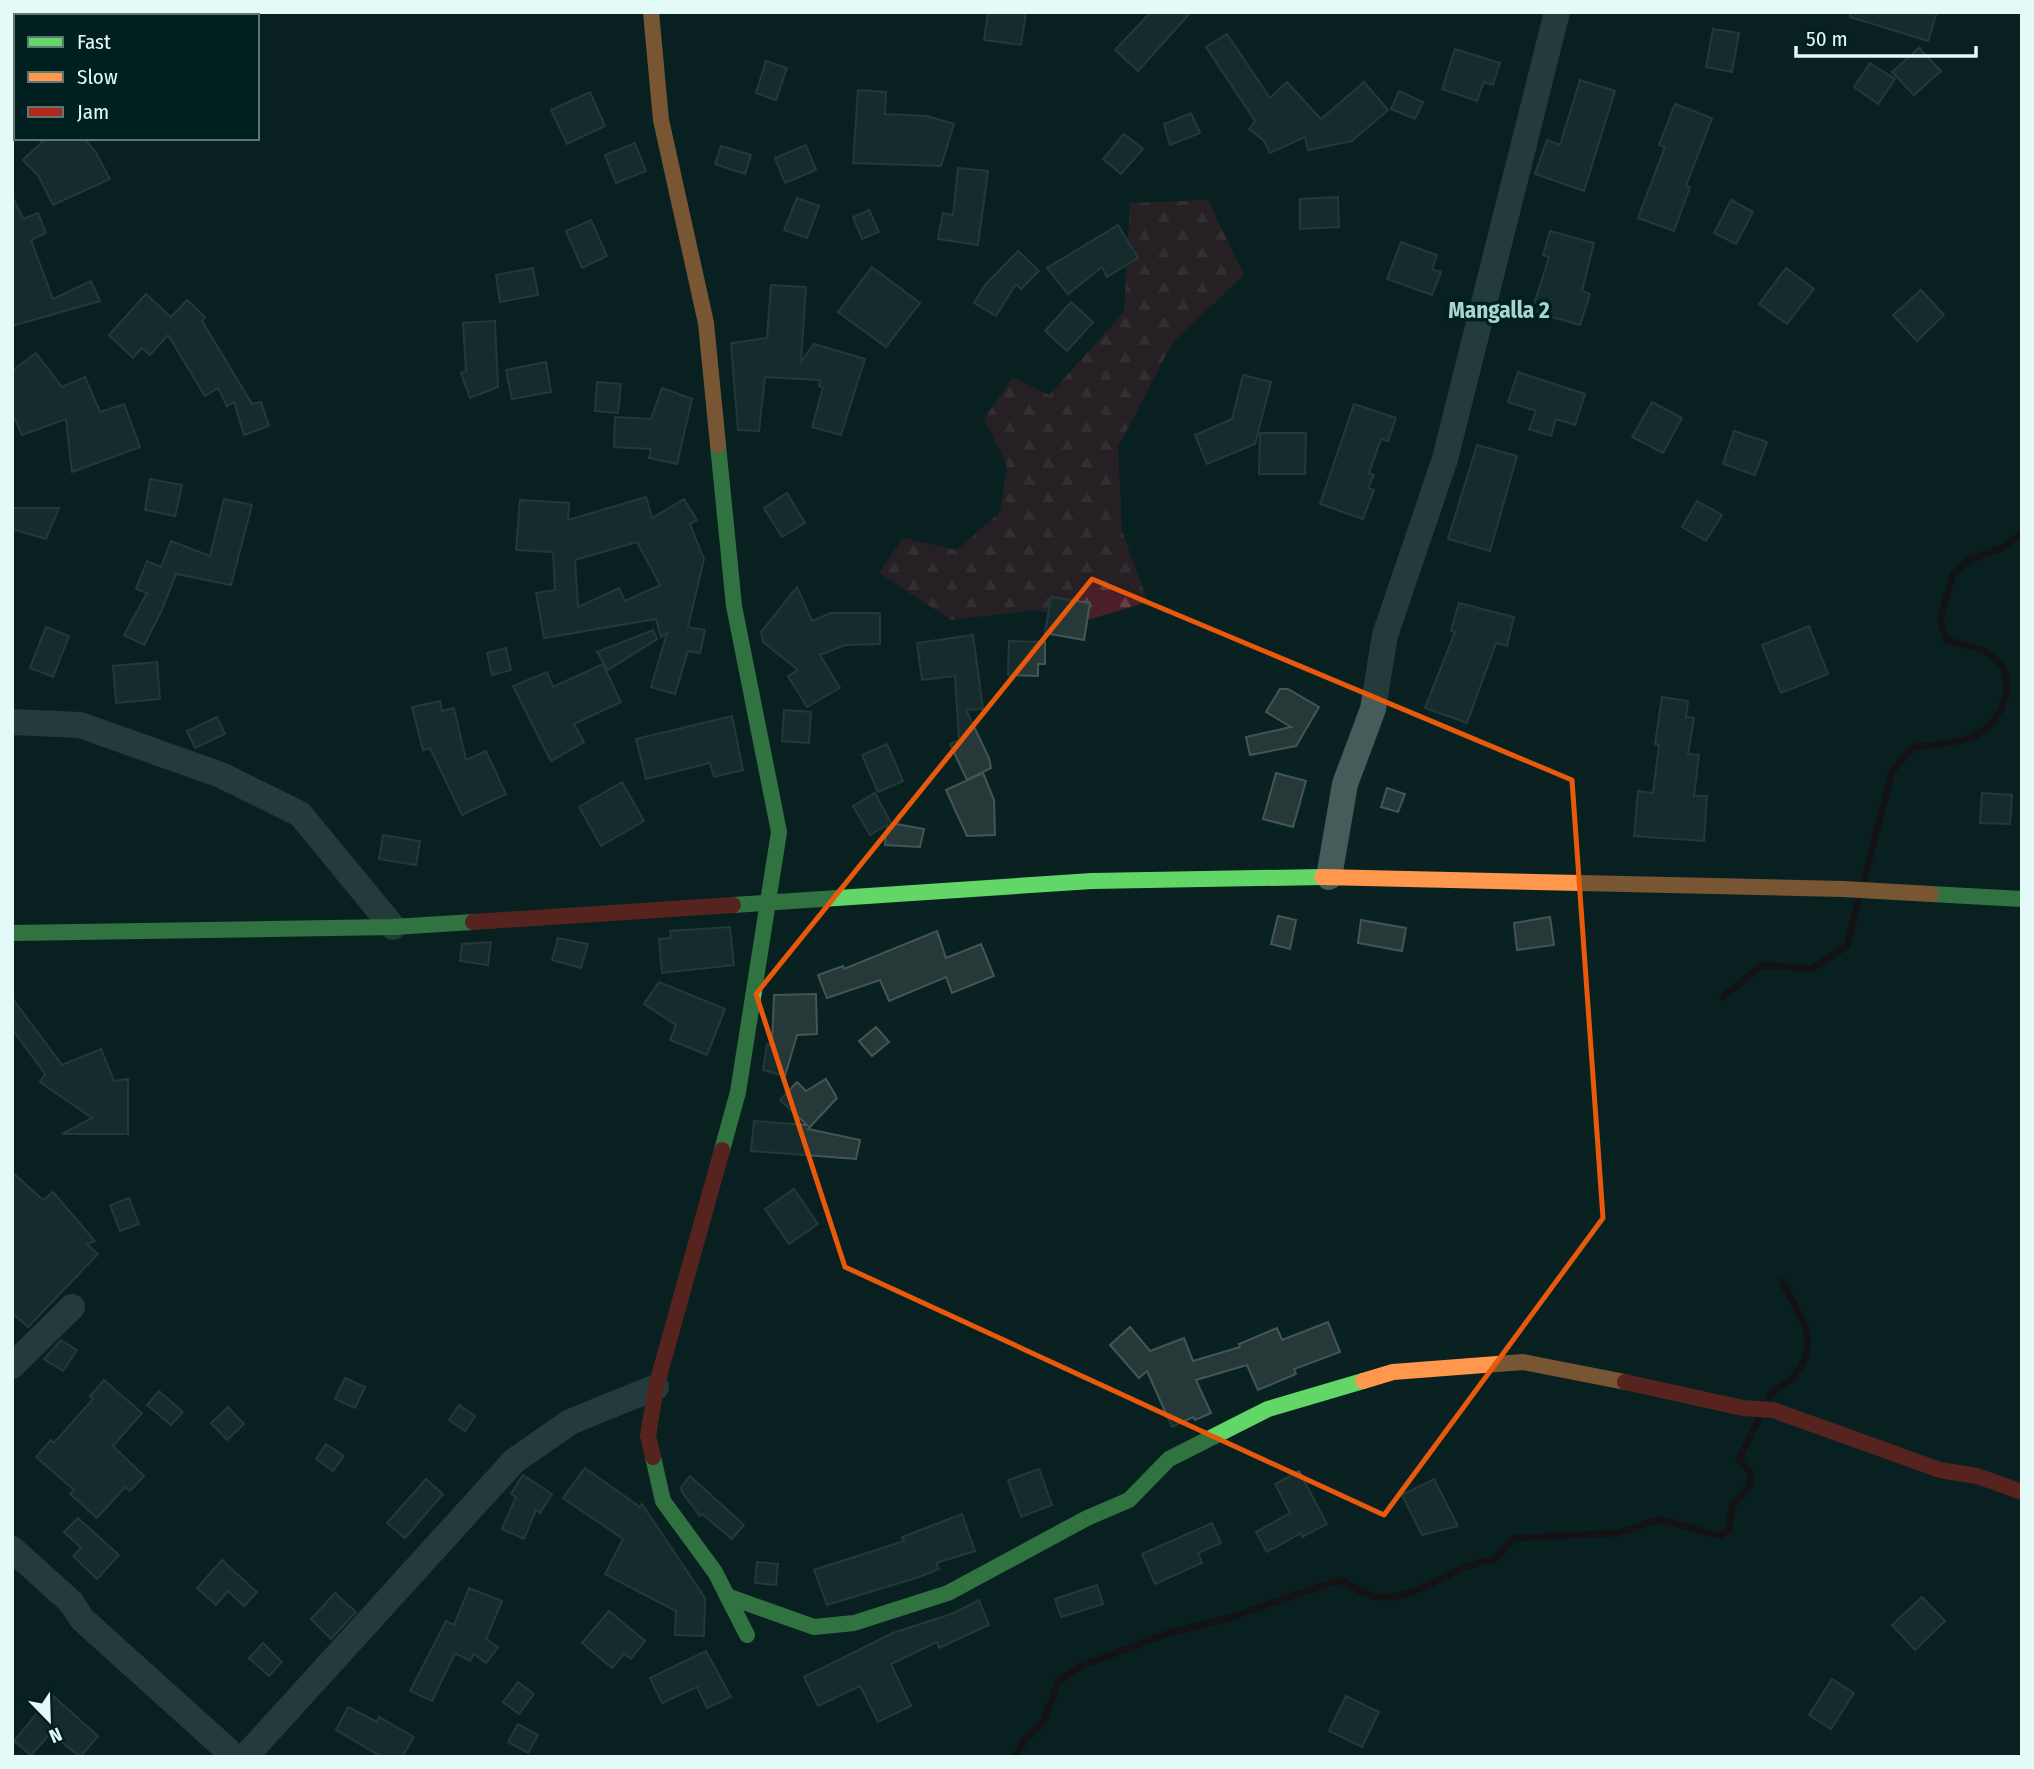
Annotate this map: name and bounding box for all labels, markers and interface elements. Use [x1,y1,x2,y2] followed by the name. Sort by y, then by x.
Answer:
[14,14,259,140] legend
[1796,14,1976,58] scale bar
[1806,26,1848,52] text: 50 m
[77,29,111,55] text: Fast
[77,64,118,90] text: Slow
[77,99,109,125] text: Jam
[1448,296,1550,324] district label: Mangalla 2
[14,1685,84,1755] north arrow
[46,1722,65,1748] text: N

